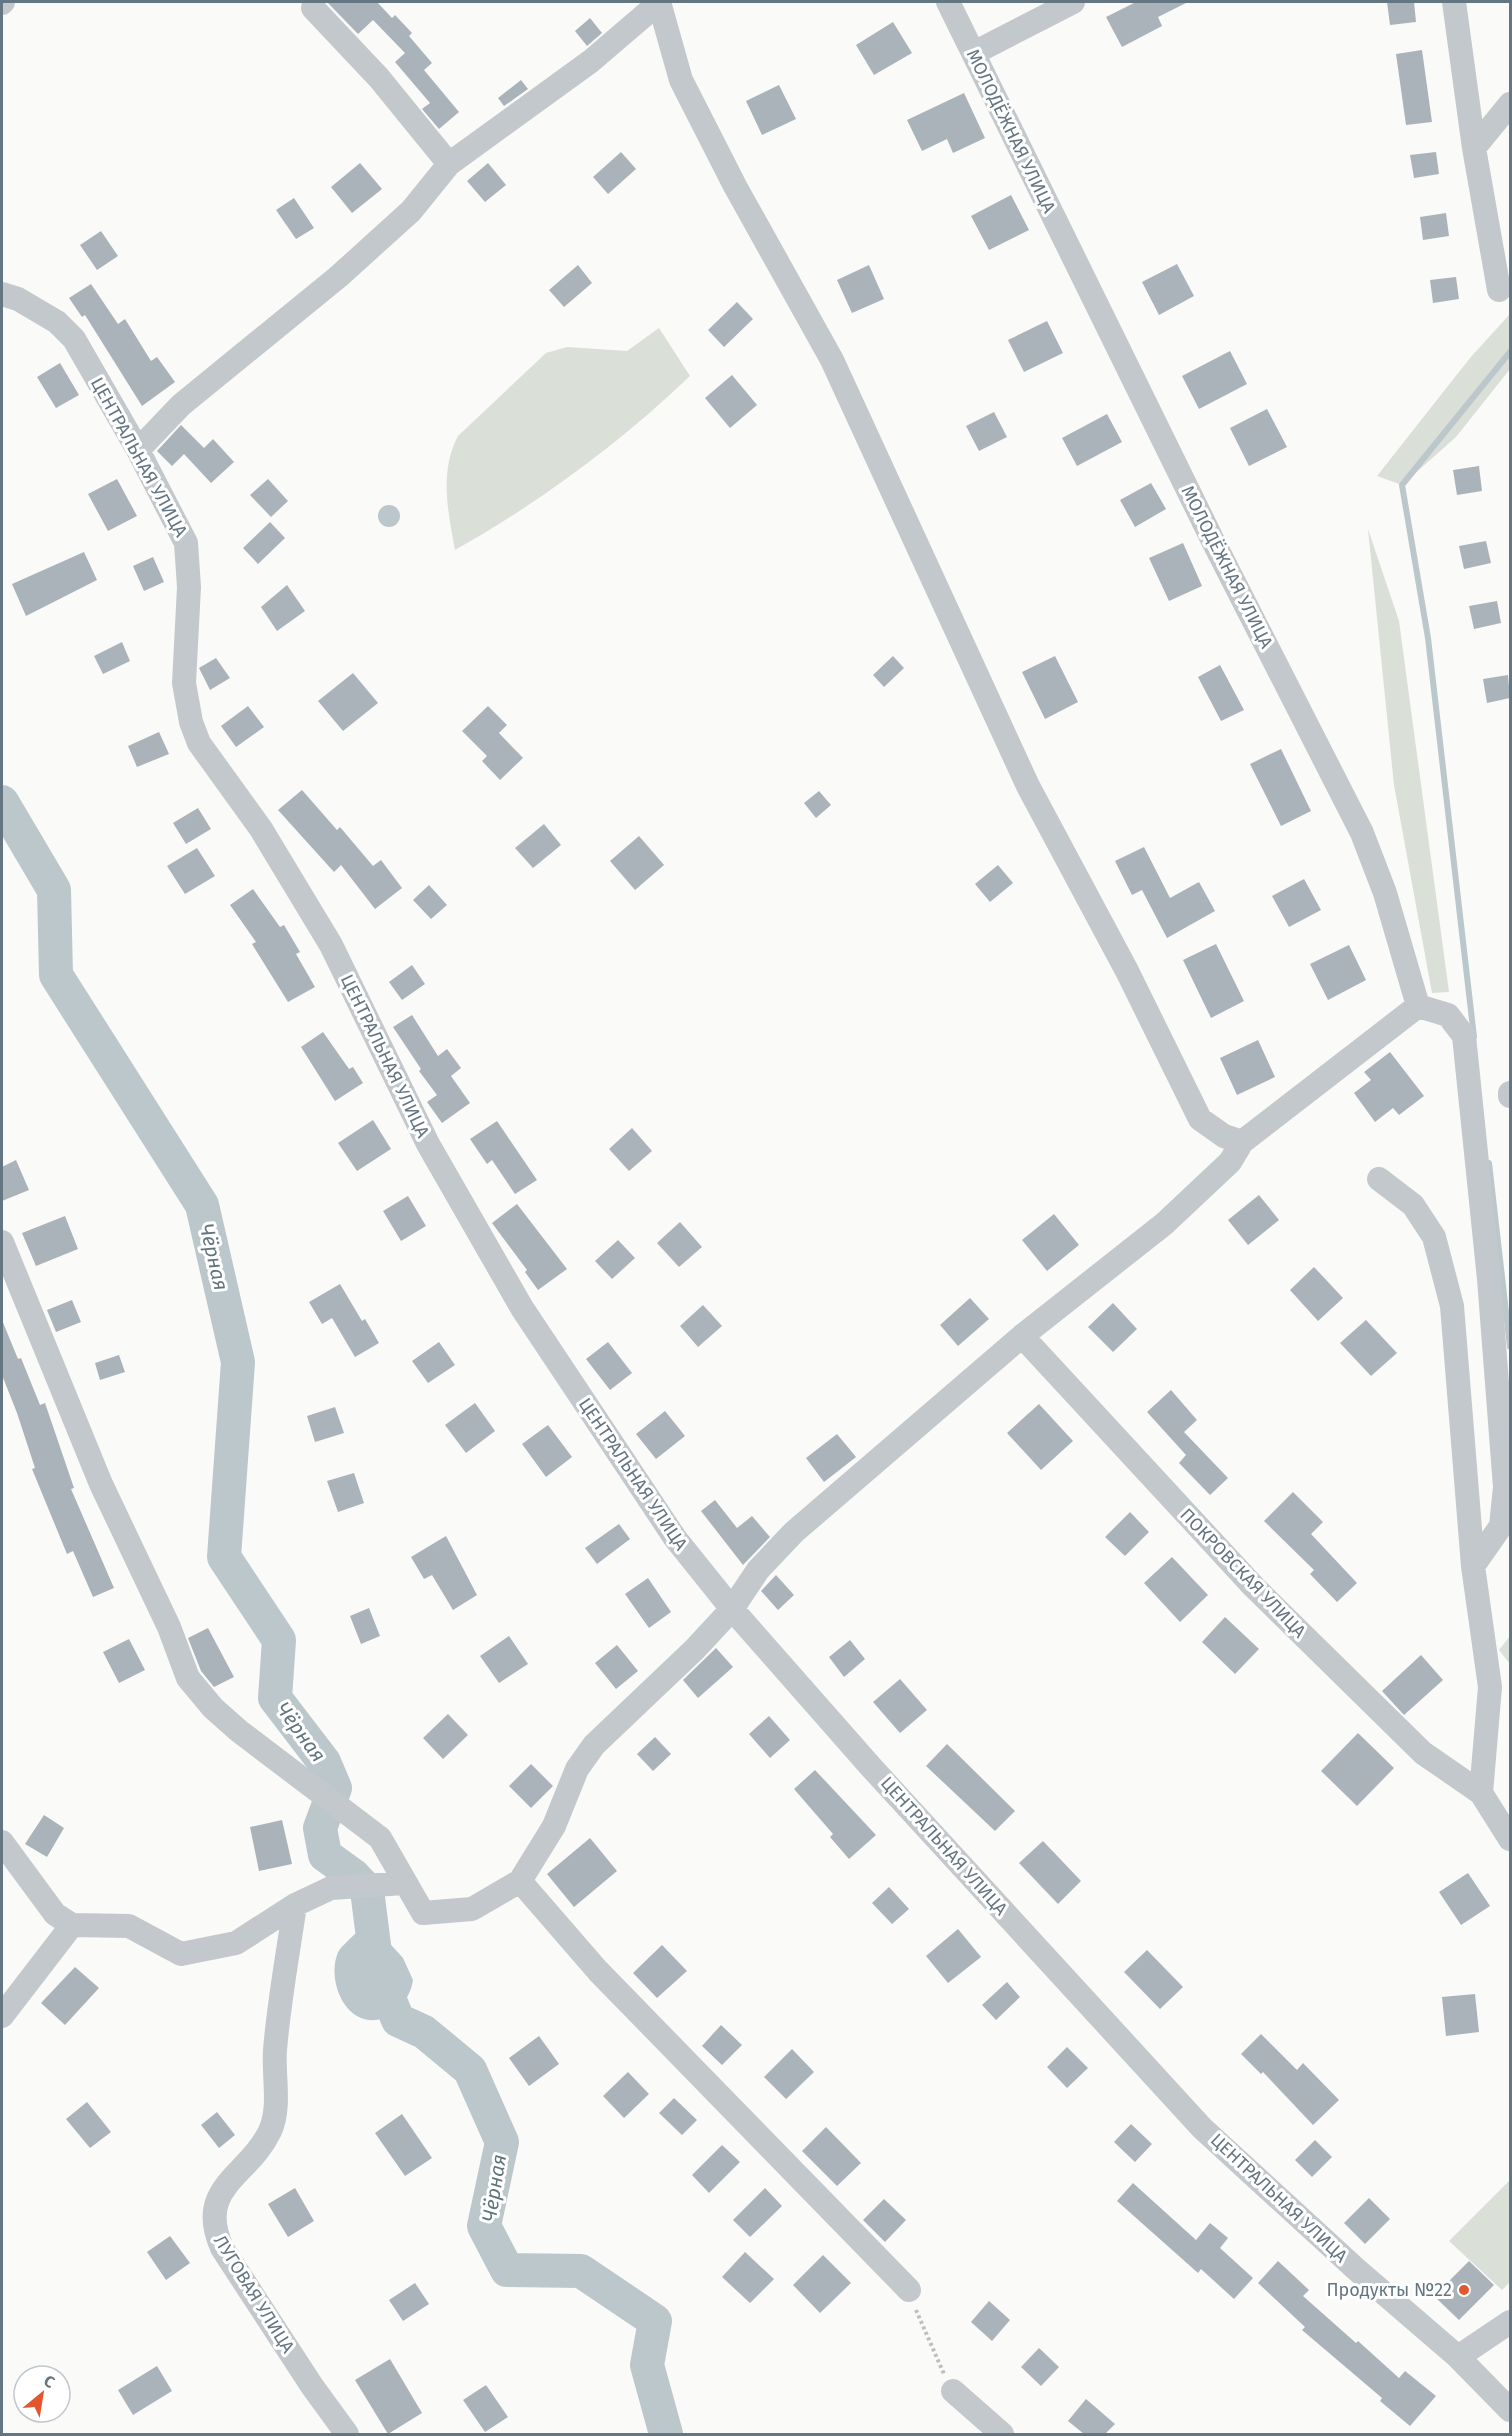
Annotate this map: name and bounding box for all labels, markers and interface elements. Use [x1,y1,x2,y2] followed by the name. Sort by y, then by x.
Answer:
[962,46,1061,217] street label: МОЛОДЁЖНАЯ УЛИЦА
[86,373,192,541] street label: ЦЕНТРАЛЬНАЯ УЛИЦА
[1176,482,1278,653] street label: МОЛОДЁЖНАЯ УЛИЦА
[336,971,434,1142] street label: ЦЕНТРАЛЬНАЯ УЛИЦА
[195,1221,233,1293] water label: Чёрная
[574,1394,693,1555] street label: ЦЕНТРАЛЬНАЯ УЛИЦА
[1176,1504,1311,1643] street label: ПОКРОВСКАЯ УЛИЦА
[271,1697,331,1767] water label: Чёрная
[876,1772,1013,1920] street label: ЦЕНТРАЛЬНАЯ УЛИЦА
[1206,2129,1352,2268] street label: ЦЕНТРАЛЬНАЯ УЛИЦА
[477,2152,511,2224] water label: Чёрная
[209,2231,299,2358] street label: ЛУГОВАЯ УЛИЦА
[1326,2279,1452,2301] place label: Продукты №22
[1457,2283,1471,2297] marker: Продукты №22
[12,2364,72,2424] north arrow
[41,2371,59,2392] text: С

